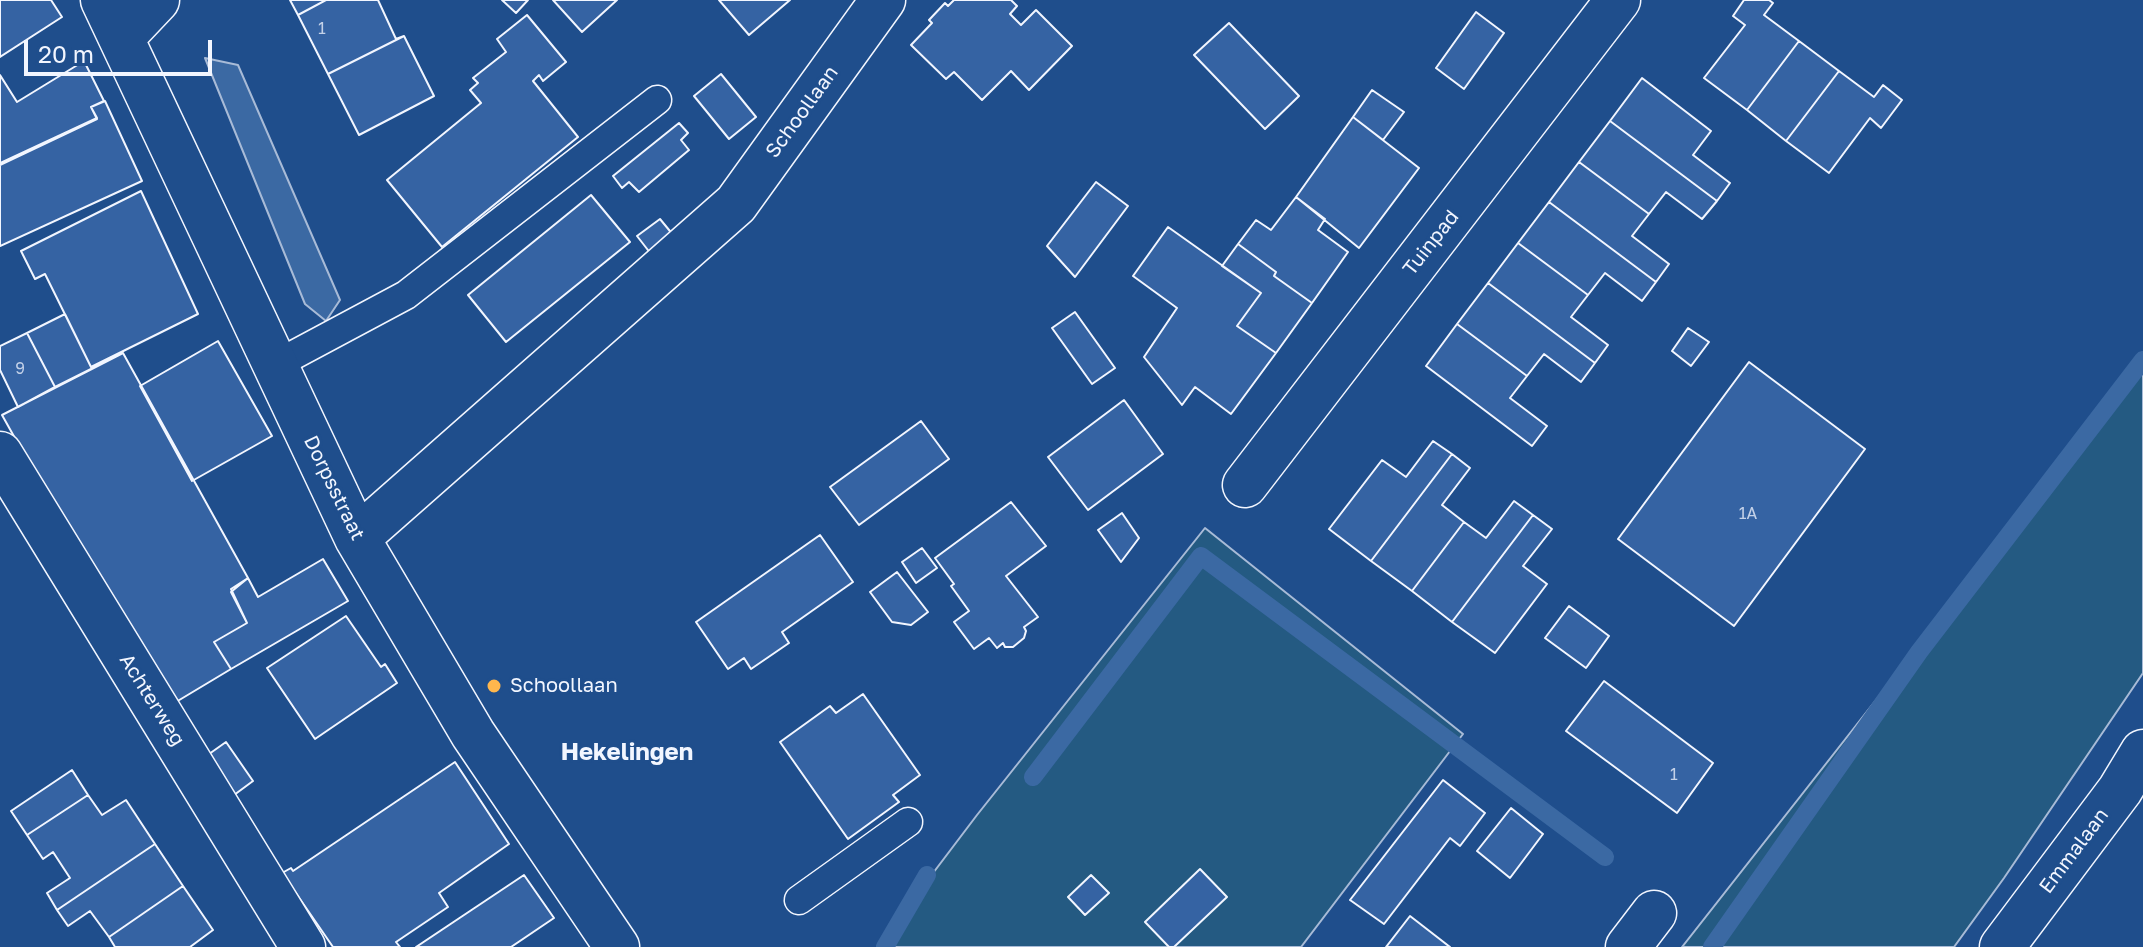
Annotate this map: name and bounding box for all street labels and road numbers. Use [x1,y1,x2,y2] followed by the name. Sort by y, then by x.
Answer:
[761,61,843,163] street label: Schoollaan
[1398,206,1464,280] street label: Tuinpad
[298,432,370,544] street label: Dorpsstraat
[114,650,190,750] street label: Achterweg
[2034,804,2114,898] street label: Emmalaan

